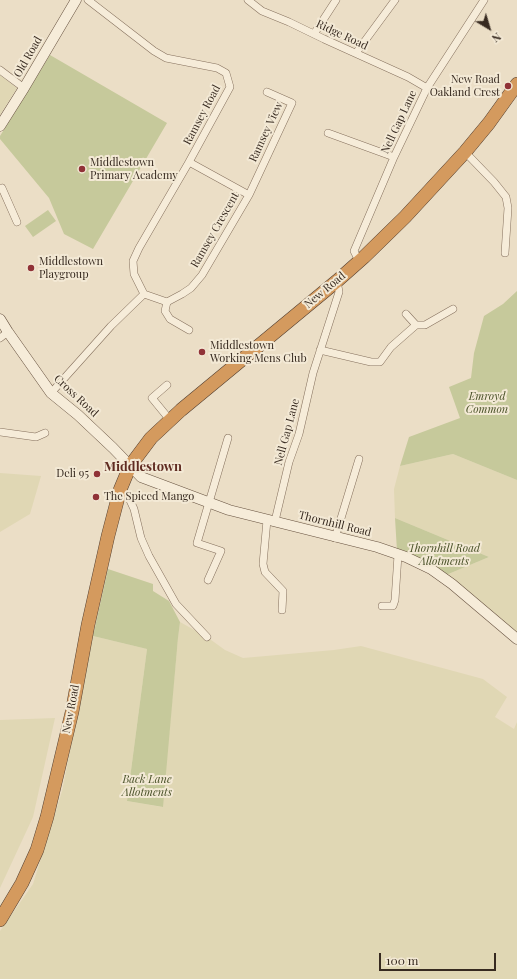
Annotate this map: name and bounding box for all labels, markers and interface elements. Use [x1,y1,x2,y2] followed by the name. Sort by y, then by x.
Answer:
[469,8,509,48] north arrow
[314,17,370,53] street label: Ridge Road
[489,29,504,46] text: N
[11,34,45,80] street label: Old Road
[430,73,500,99] place label: New Road Oakland Crest
[503,81,513,91] marker: New Road Oakland Crest
[181,83,223,147] street label: Ramsey Road
[379,88,419,156] street label: Nell Gap Lane
[246,100,286,164] street label: Ramsey View
[90,156,178,182] place label: Middlestown Primary Academy
[77,164,87,174] marker: Middlestown Primary Academy
[188,190,242,270] street label: Ramsey Crescent
[39,255,103,281] place label: Middlestown Playgroup
[26,263,36,273] marker: Middlestown Playgroup
[302,269,348,311] street label: New Road
[210,339,307,365] place label: Middlestown Working Mens Club
[197,347,207,357] marker: Middlestown Working Mens Club
[51,372,101,420] street label: Cross Road
[466,390,508,416] park label: Emroyd Common
[272,397,302,467] street label: Nell Gap Lane
[104,459,182,475] district label: Middlestown
[56,467,89,481] place label: Deli 95
[92,469,102,479] marker: Deli 95
[104,490,194,504] place label: The Spiced Mango
[91,492,101,502] marker: The Spiced Mango
[297,509,373,539] street label: Thornhill Road
[408,542,480,568] park label: Thornhill Road Allotments
[60,684,82,734] street label: New Road
[122,773,172,799] park label: Back Lane Allotments
[381,945,498,971] scale bar
[386,952,418,968] text: 100 m

